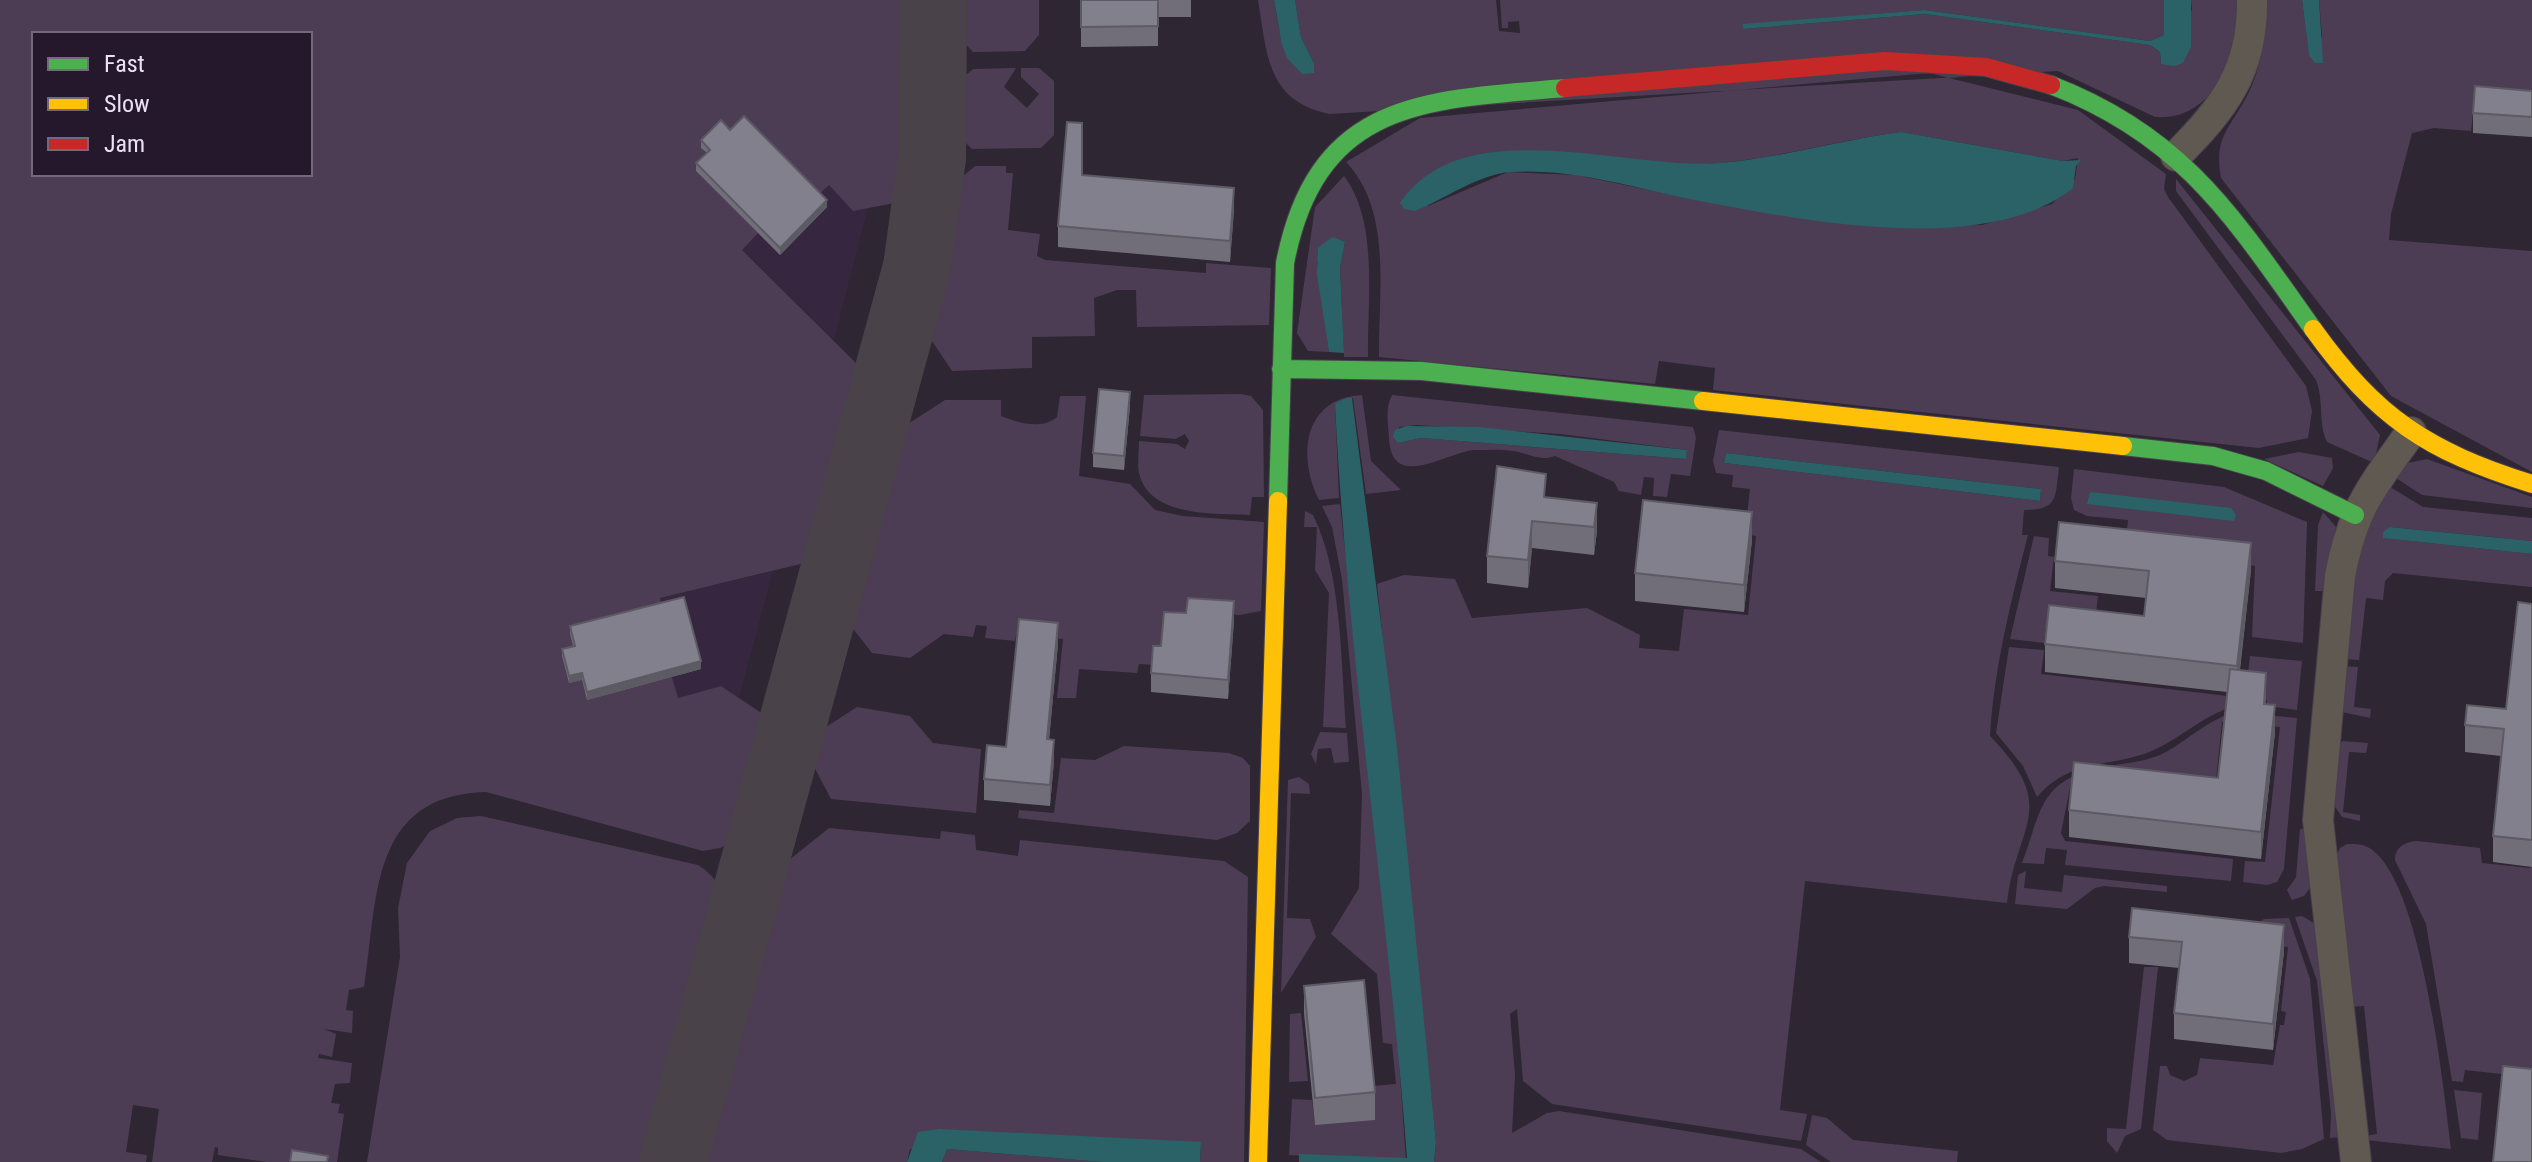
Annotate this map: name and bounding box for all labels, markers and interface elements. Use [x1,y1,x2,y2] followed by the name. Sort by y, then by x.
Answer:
[32,32,312,176] legend
[104,50,145,78] text: Fast
[104,90,150,118] text: Slow
[104,130,145,158] text: Jam

